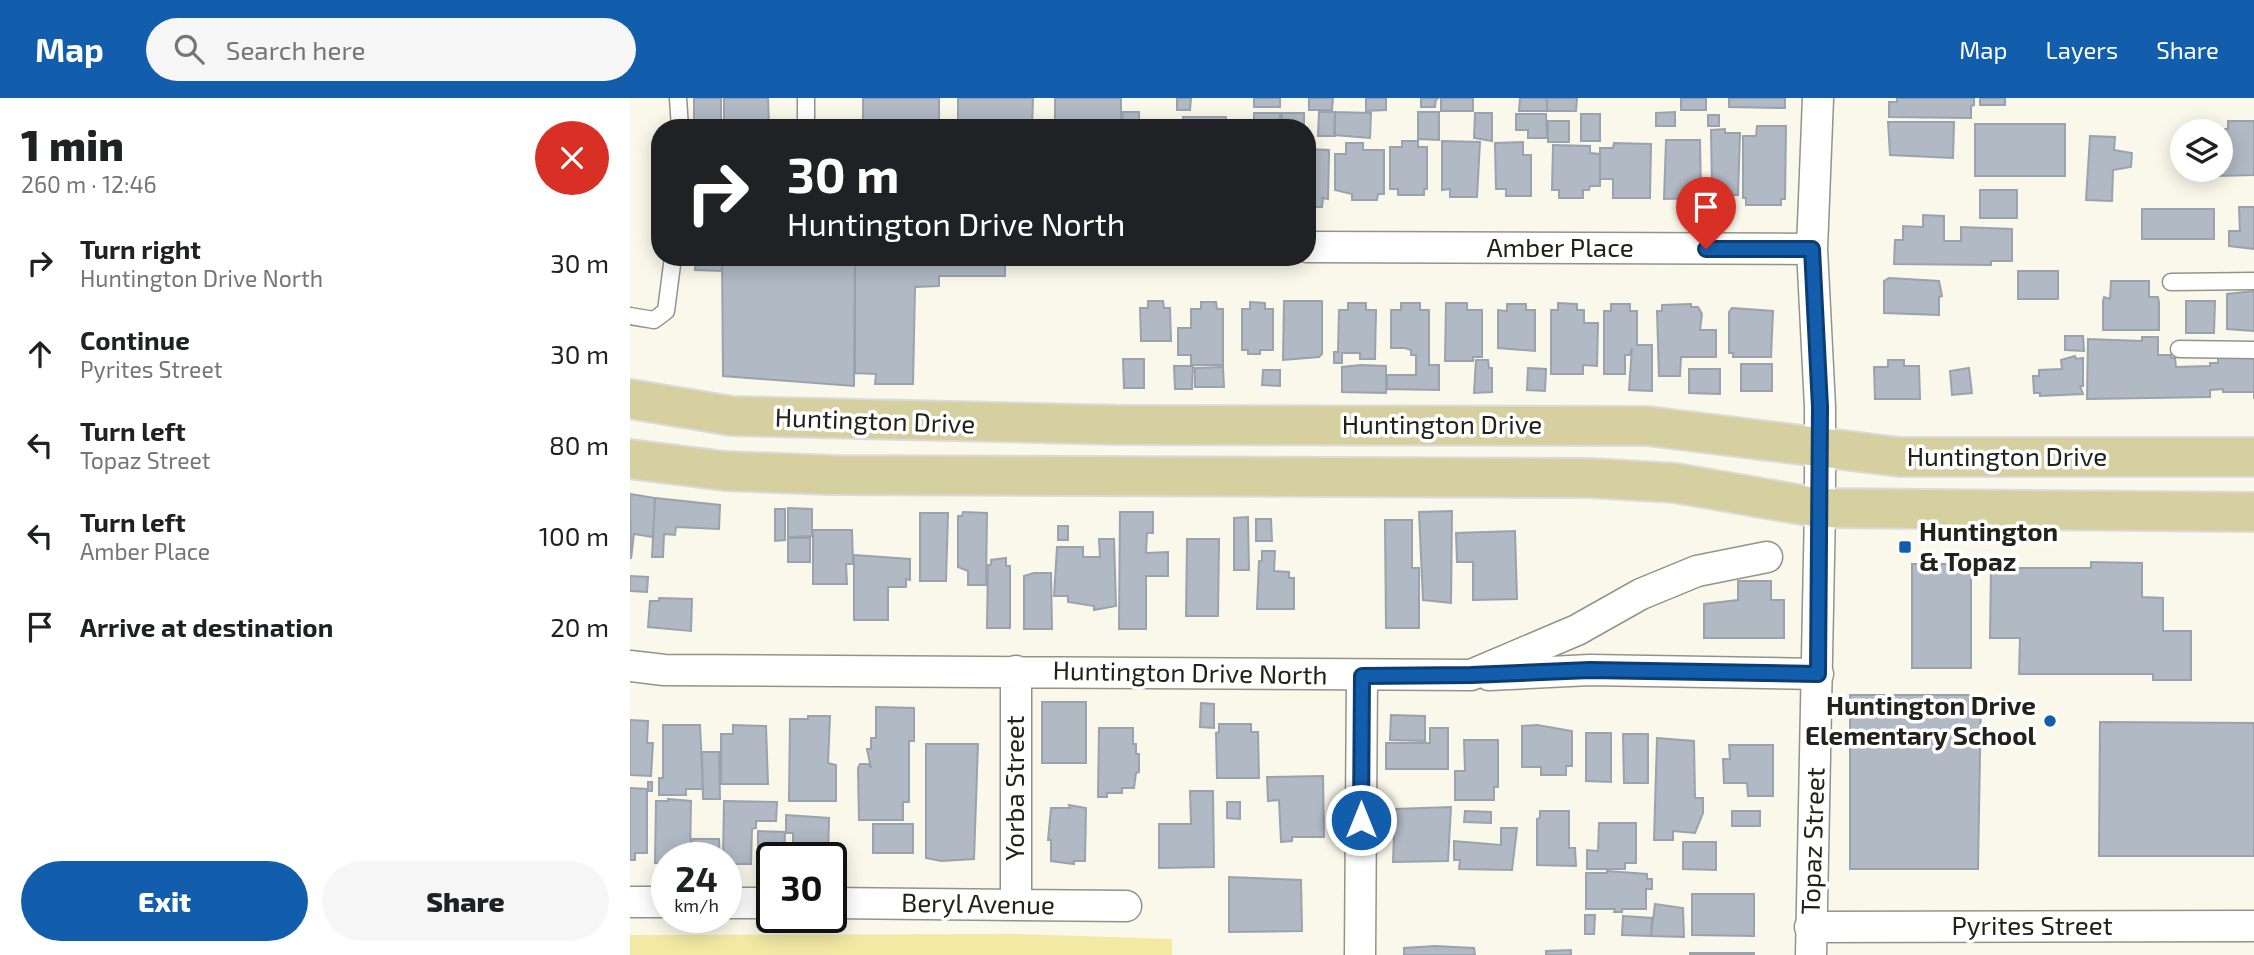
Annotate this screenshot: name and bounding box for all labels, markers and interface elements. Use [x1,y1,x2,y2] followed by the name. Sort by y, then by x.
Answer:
[146,18,636,81] search box
[35,29,104,69] text: Map
[170,30,208,68] icon: search
[226,34,365,65] text: Search here
[1959,35,2007,64] text: Map
[2045,35,2118,64] text: Layers
[2156,35,2219,64] text: Share
[21,119,124,169] text: 1 min
[2170,119,2233,182] map controls
[2170,119,2233,182] button: layers
[535,121,609,195] button: close
[787,144,899,203] text: 30 m
[672,147,763,238] icon: right
[21,170,157,198] text: 260 m · 12:46
[1676,177,1736,249] pin
[1687,188,1725,226] icon: arrive
[787,204,1125,242] text: Huntington Drive North
[1486,231,1634,262] street label: Amber Place
[80,233,201,264] text: Turn right
[21,244,59,282] icon: right
[550,247,609,278] text: 30 m
[80,264,323,292] text: Huntington Drive North
[80,324,190,355] text: Continue
[21,335,59,373] icon: ahead
[550,338,609,369] text: 30 m
[80,355,223,383] text: Pyrites Street
[774,401,976,438] street label: Huntington Drive
[1342,408,1542,439] street label: Huntington Drive
[80,415,186,446] text: Turn left
[21,426,59,464] icon: left
[549,429,609,460] text: 80 m
[1907,440,2107,471] street label: Huntington Drive
[80,446,211,474] text: Topaz Street
[80,506,186,537] text: Turn left
[1919,515,2058,576] place label: Huntington & Topaz
[21,517,59,555] icon: left
[539,520,609,551] text: 100 m
[80,537,210,565] text: Amber Place
[1897,539,1913,555] marker: Huntington & Topaz
[21,608,59,646] icon: arrive
[80,611,333,642] text: Arrive at destination
[550,611,609,642] text: 20 m
[1052,654,1328,689] street label: Huntington Drive North
[1805,689,2036,751] place label: Huntington Drive Elementary School
[2042,713,2058,729] marker: Huntington Drive Elementary School
[998,715,1029,861] street label: Yorba Street
[1793,767,1830,915] street label: Topaz Street
[1324,783,1398,857] position arrow
[756,842,847,933] speed limit sign: 30
[675,857,718,899] text: 24
[21,861,308,941] button: Exit
[322,861,609,941] button: Share
[901,886,1055,919] street label: Beryl Avenue
[674,894,719,916] text: km/h
[1951,909,2113,940] street label: Pyrites Street

